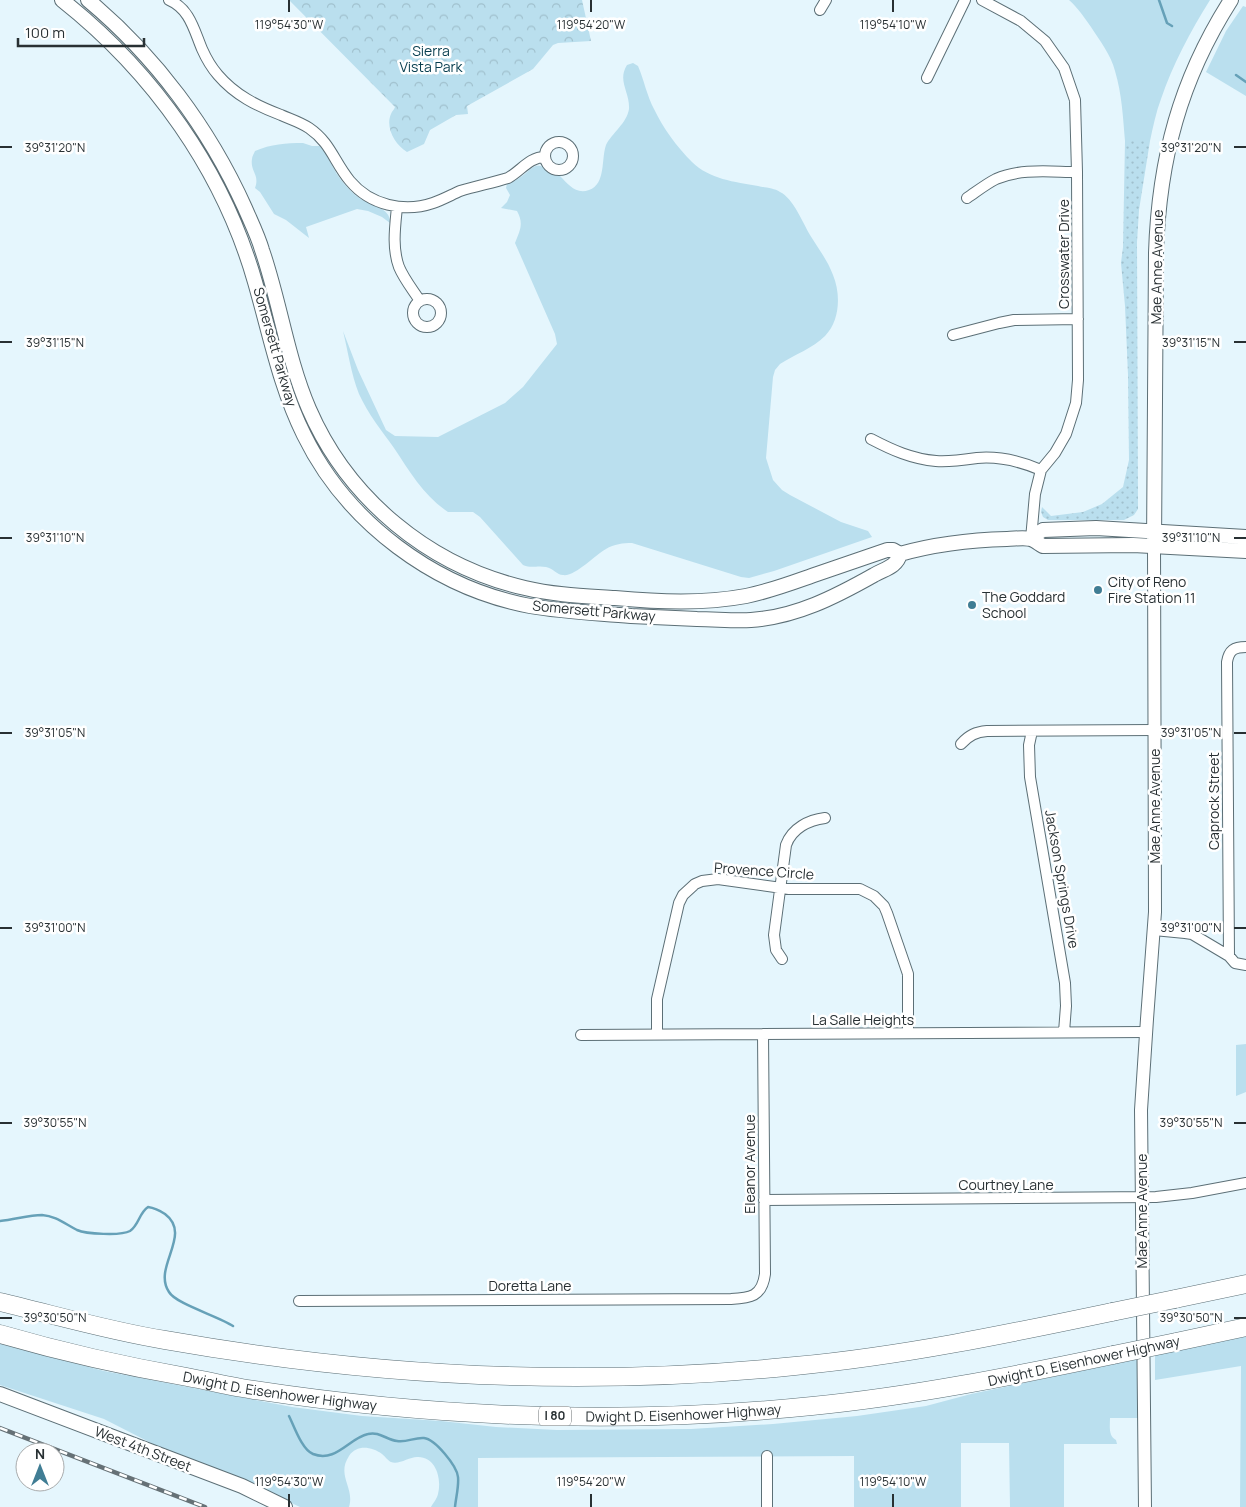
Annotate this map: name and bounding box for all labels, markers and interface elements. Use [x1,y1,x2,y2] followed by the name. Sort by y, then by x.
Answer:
[18,15,144,47] scale bar
[255,16,324,33] text: 119°54'30"W
[557,16,626,33] text: 119°54'20"W
[860,16,927,33] text: 119°54'10"W
[25,22,65,43] text: 100 m
[400,41,463,76] park label: Sierra Vista Park
[25,139,85,156] text: 39°31'20"N
[1161,139,1221,156] text: 39°31'20"N
[1054,199,1073,309] street label: Crosswater Drive
[1146,209,1167,325] street label: Mae Anne Avenue
[249,285,302,409] street label: Somersett Parkway
[26,334,84,351] text: 39°31'15"N
[1162,334,1220,351] text: 39°31'15"N
[26,529,84,546] text: 39°31'10"N
[1162,529,1220,546] text: 39°31'10"N
[1108,572,1195,607] place label: City of Reno Fire Station 11
[1092,584,1104,596] marker: City of Reno Fire Station 11
[982,587,1065,622] place label: The Goddard School
[532,596,657,625] street label: Somersett Parkway
[966,599,978,611] marker: The Goddard School
[25,724,85,741] text: 39°31'05"N
[1161,724,1221,741] text: 39°31'05"N
[1145,749,1164,863] street label: Mae Anne Avenue
[1204,752,1223,850] street label: Caprock Street
[1041,808,1084,950] street label: Jackson Springs Drive
[713,858,815,883] street label: Provence Circle
[25,919,85,936] text: 39°31'00"N
[1161,919,1221,936] text: 39°31'00"N
[812,1010,914,1029] street label: La Salle Heights
[24,1114,86,1131] text: 39°30'55"N
[740,1114,759,1214] street label: Eleanor Avenue
[1160,1114,1222,1131] text: 39°30'55"N
[1132,1154,1151,1268] street label: Mae Anne Avenue
[958,1175,1054,1194] street label: Courtney Lane
[488,1276,572,1295] street label: Doretta Lane
[23,1309,87,1326] text: 39°30'50"N
[1159,1309,1223,1326] text: 39°30'50"N
[986,1331,1182,1390] street label: Dwight D. Eisenhower Highway
[181,1366,378,1414] street label: Dwight D. Eisenhower Highway
[585,1399,783,1426] street label: Dwight D. Eisenhower Highway
[539,1406,571,1425] road number: I 80
[92,1421,195,1476] street label: West 4th Street
[15,1442,65,1492] north arrow
[35,1444,45,1463] text: N
[255,1473,324,1490] text: 119°54'30"W
[557,1473,626,1490] text: 119°54'20"W
[860,1473,927,1490] text: 119°54'10"W

